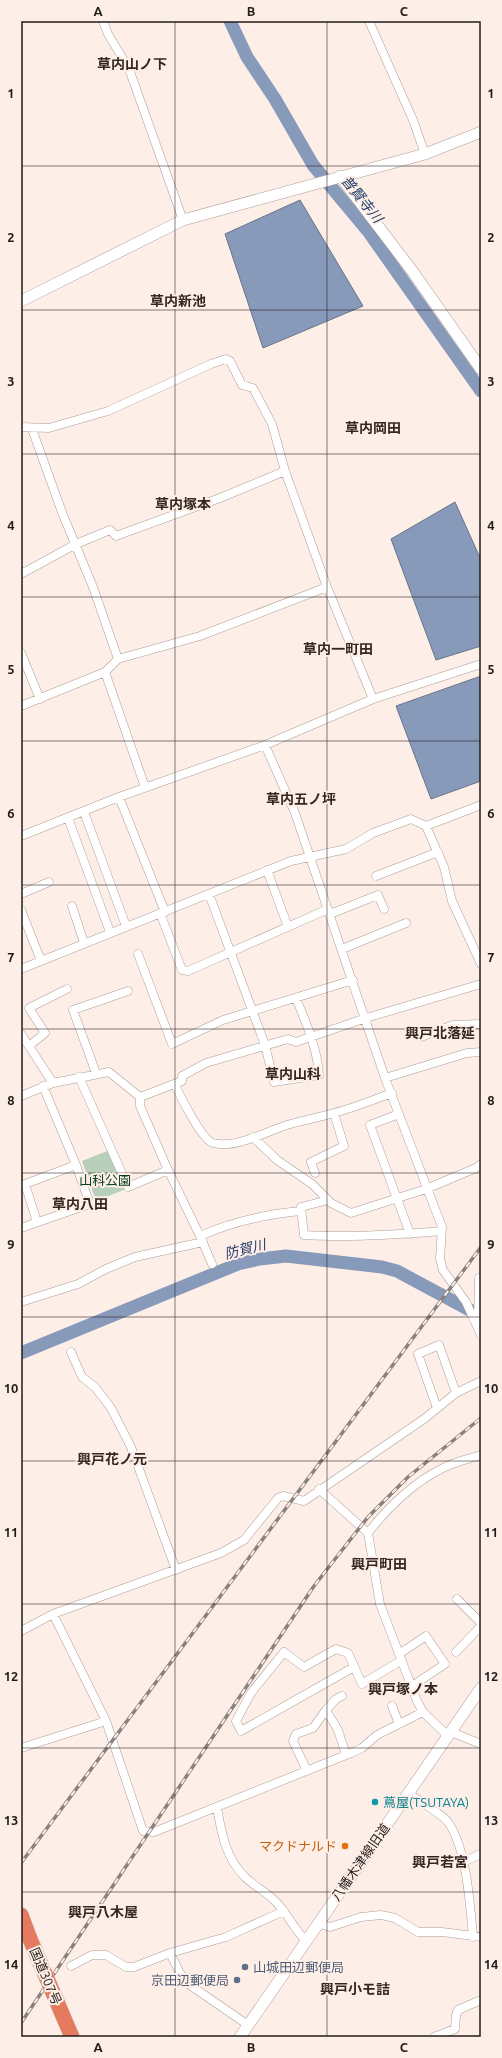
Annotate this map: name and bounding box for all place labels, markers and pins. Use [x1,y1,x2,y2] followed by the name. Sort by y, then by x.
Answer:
[383,1795,469,1810] place label: 蔦屋(TSUTAYA)
[370,1797,380,1807] marker: 蔦屋(TSUTAYA)
[259,1839,337,1853] place label: マクドナルド
[340,1841,350,1851] marker: マクドナルド
[253,1960,344,1974] place label: 山城田辺郵便局
[240,1962,250,1972] marker: 山城田辺郵便局
[151,1973,229,1987] place label: 京田辺郵便局
[232,1975,242,1985] marker: 京田辺郵便局

